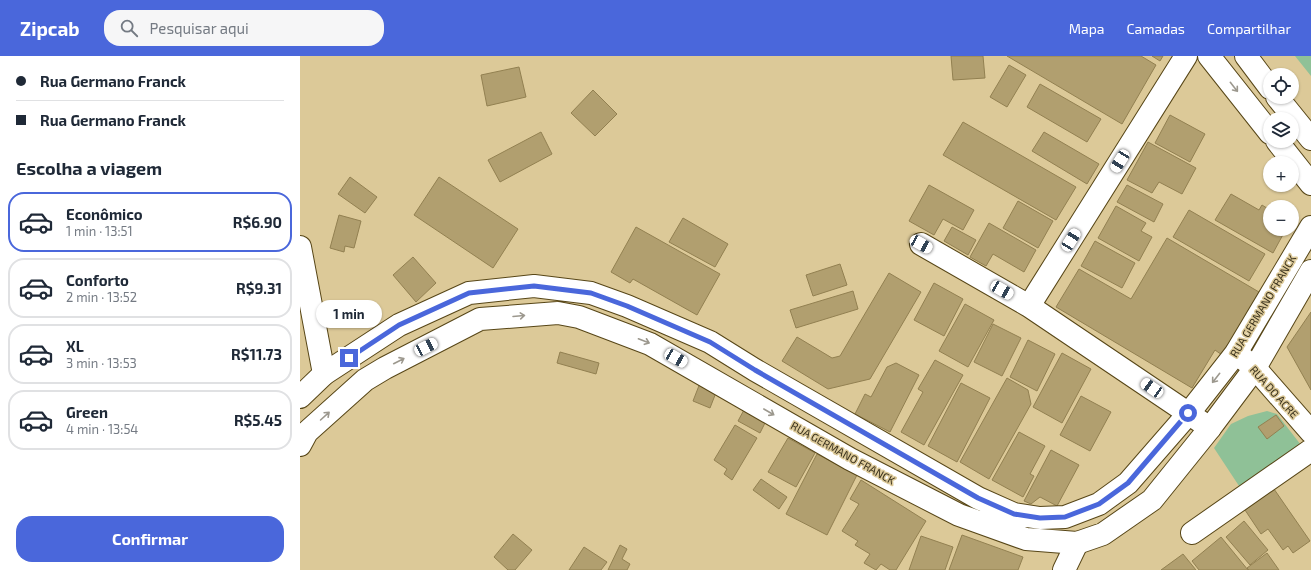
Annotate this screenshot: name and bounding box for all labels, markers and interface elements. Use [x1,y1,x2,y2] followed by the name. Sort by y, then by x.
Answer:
[104,10,384,46] search box
[20,17,80,40] text: Zipcab
[118,17,140,39] icon: search
[150,19,249,37] text: Pesquisar aqui
[1069,20,1105,37] text: Mapa
[1127,20,1185,37] text: Camadas
[1207,20,1291,37] text: Compartilhar
[1263,68,1299,236] map controls
[1263,68,1299,104] button: locate
[40,72,186,90] text: Rua Germano Franck
[1229,81,1238,92] one-way arrow
[40,111,186,129] text: Rua Germano Franck
[1263,112,1299,148] button: layers
[1109,148,1131,174] car
[1263,156,1299,192] button: +
[16,157,162,179] text: Escolha a viagem
[1263,200,1299,236] button: −
[18,204,54,240] icon: car
[66,205,143,223] text: Econômico
[233,213,282,231] text: R$6.90
[66,223,133,239] text: 1 min · 13:51
[1060,227,1082,253] car
[908,233,934,255] car
[1227,252,1299,359] street label: RUA GERMANO FRANCK
[18,270,54,306] icon: car
[66,271,129,289] text: Conforto
[236,279,282,297] text: R$9.31
[989,279,1015,301] car
[66,289,137,305] text: 2 min · 13:52
[316,300,382,328] callout: 1 min
[333,306,365,322] text: 1 min
[512,313,525,320] one-way arrow
[18,336,54,372] icon: car
[413,336,439,358] car
[66,337,84,355] text: XL
[637,338,649,346] one-way arrow
[231,345,282,363] text: R$11.73
[663,347,689,369] car
[340,349,358,367] route end
[66,355,137,371] text: 3 min · 13:53
[392,357,404,364] one-way arrow
[1247,363,1301,421] street label: RUA DO ACRE
[1212,373,1220,384] one-way arrow
[1139,376,1165,400] car
[18,402,54,438] icon: car
[66,403,108,421] text: Green
[1179,404,1197,422] route start
[763,408,775,416] one-way arrow
[234,411,282,429] text: R$5.45
[320,411,331,420] one-way arrow
[789,418,898,487] street label: RUA GERMANO FRANCK
[66,421,138,437] text: 4 min · 13:54
[16,516,284,562] button: Confirmar

